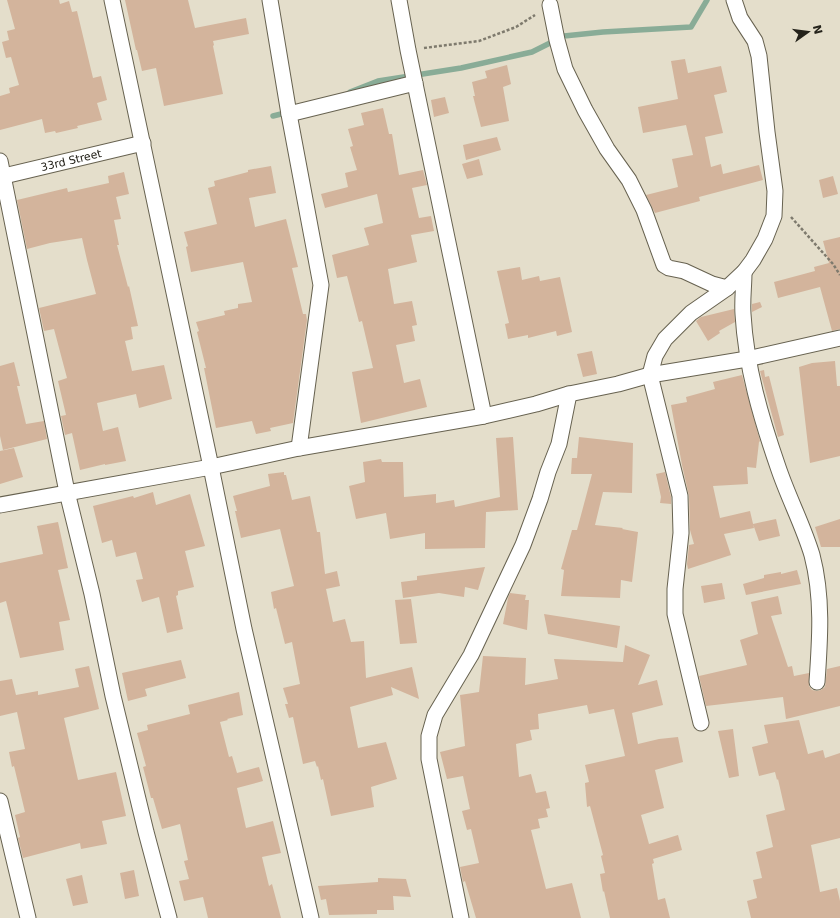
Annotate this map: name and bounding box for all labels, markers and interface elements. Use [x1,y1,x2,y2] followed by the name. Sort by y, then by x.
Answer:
[788,12,828,52] north arrow
[810,24,825,36] text: N
[39,147,104,174] street label: 33rd Street

